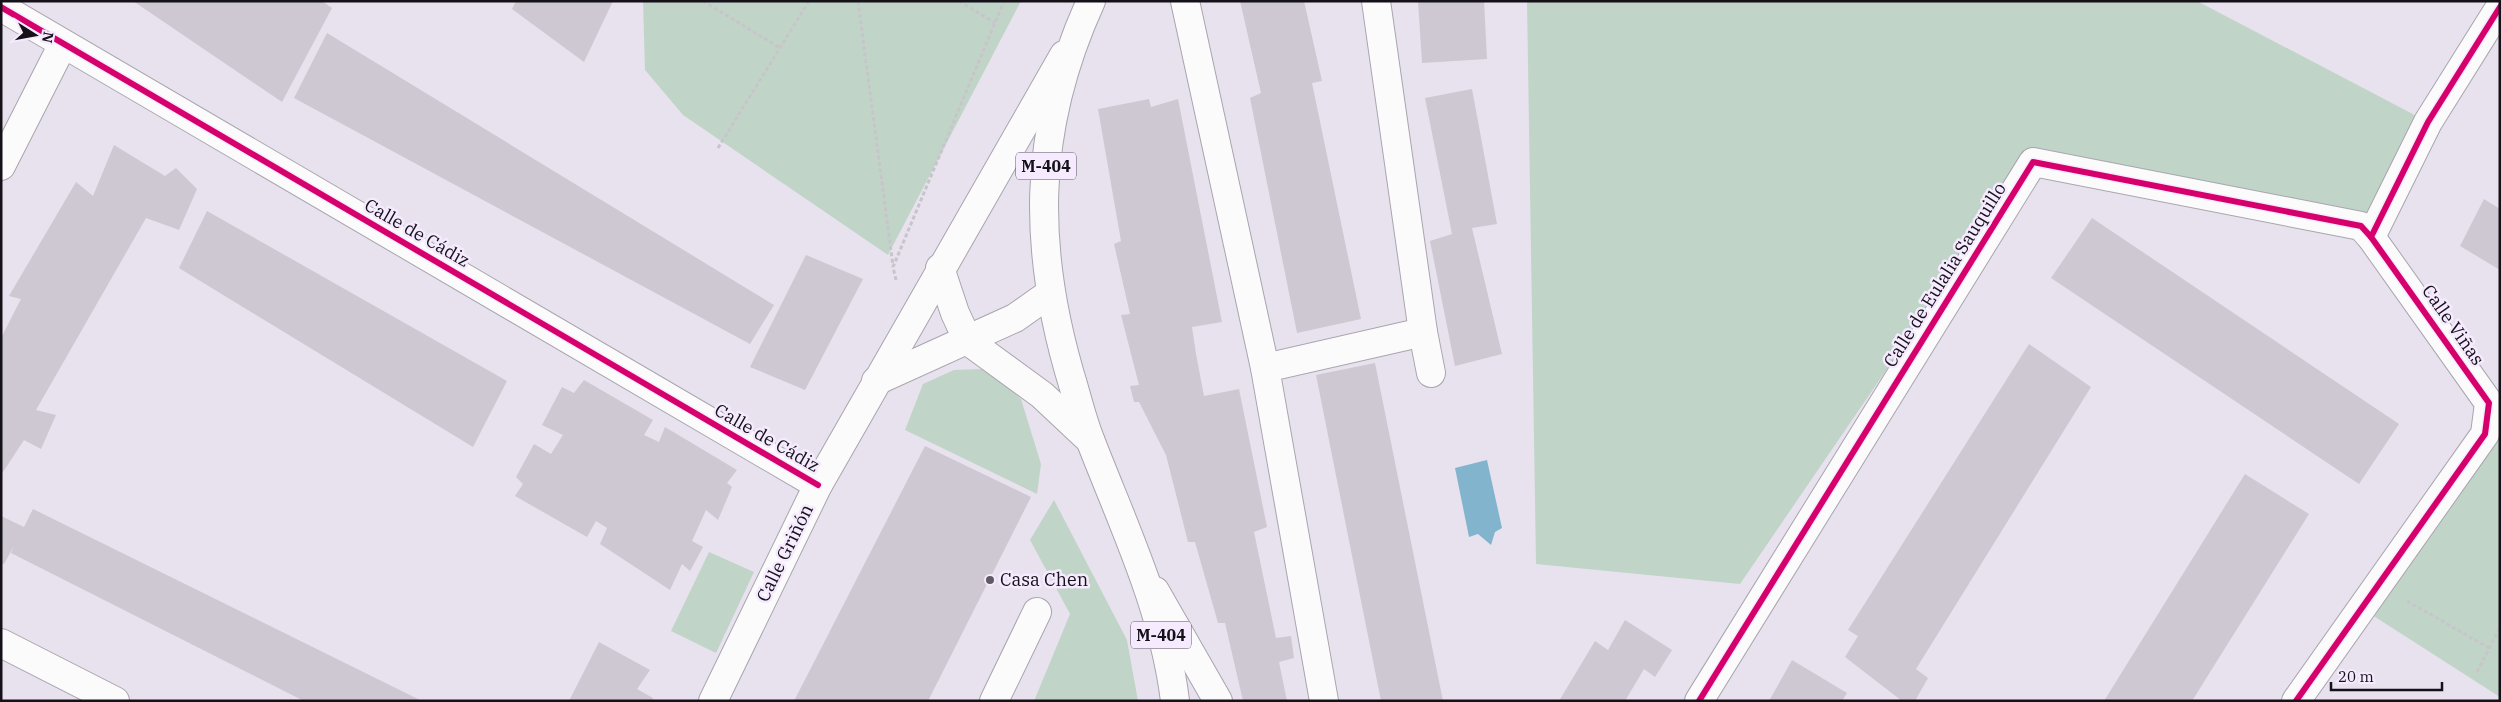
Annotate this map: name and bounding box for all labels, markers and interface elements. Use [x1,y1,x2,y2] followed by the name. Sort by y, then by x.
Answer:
[10,10,60,60] north arrow
[38,30,58,45] text: N
[1016,153,1076,180] road number: M-404
[1878,178,2011,371] street label: Calle de Eulalia Sauquillo
[360,193,474,272] street label: Calle de Cádiz
[2417,280,2490,370] street label: Calle Viñas
[710,398,824,477] street label: Calle de Cádiz
[751,500,818,605] street label: Calle Griñón
[1000,568,1088,591] place label: Casa Chen
[984,574,996,586] marker: Casa Chen
[1131,622,1191,648] road number: M-404
[2331,660,2442,692] scale bar
[2338,667,2374,686] text: 20 m

